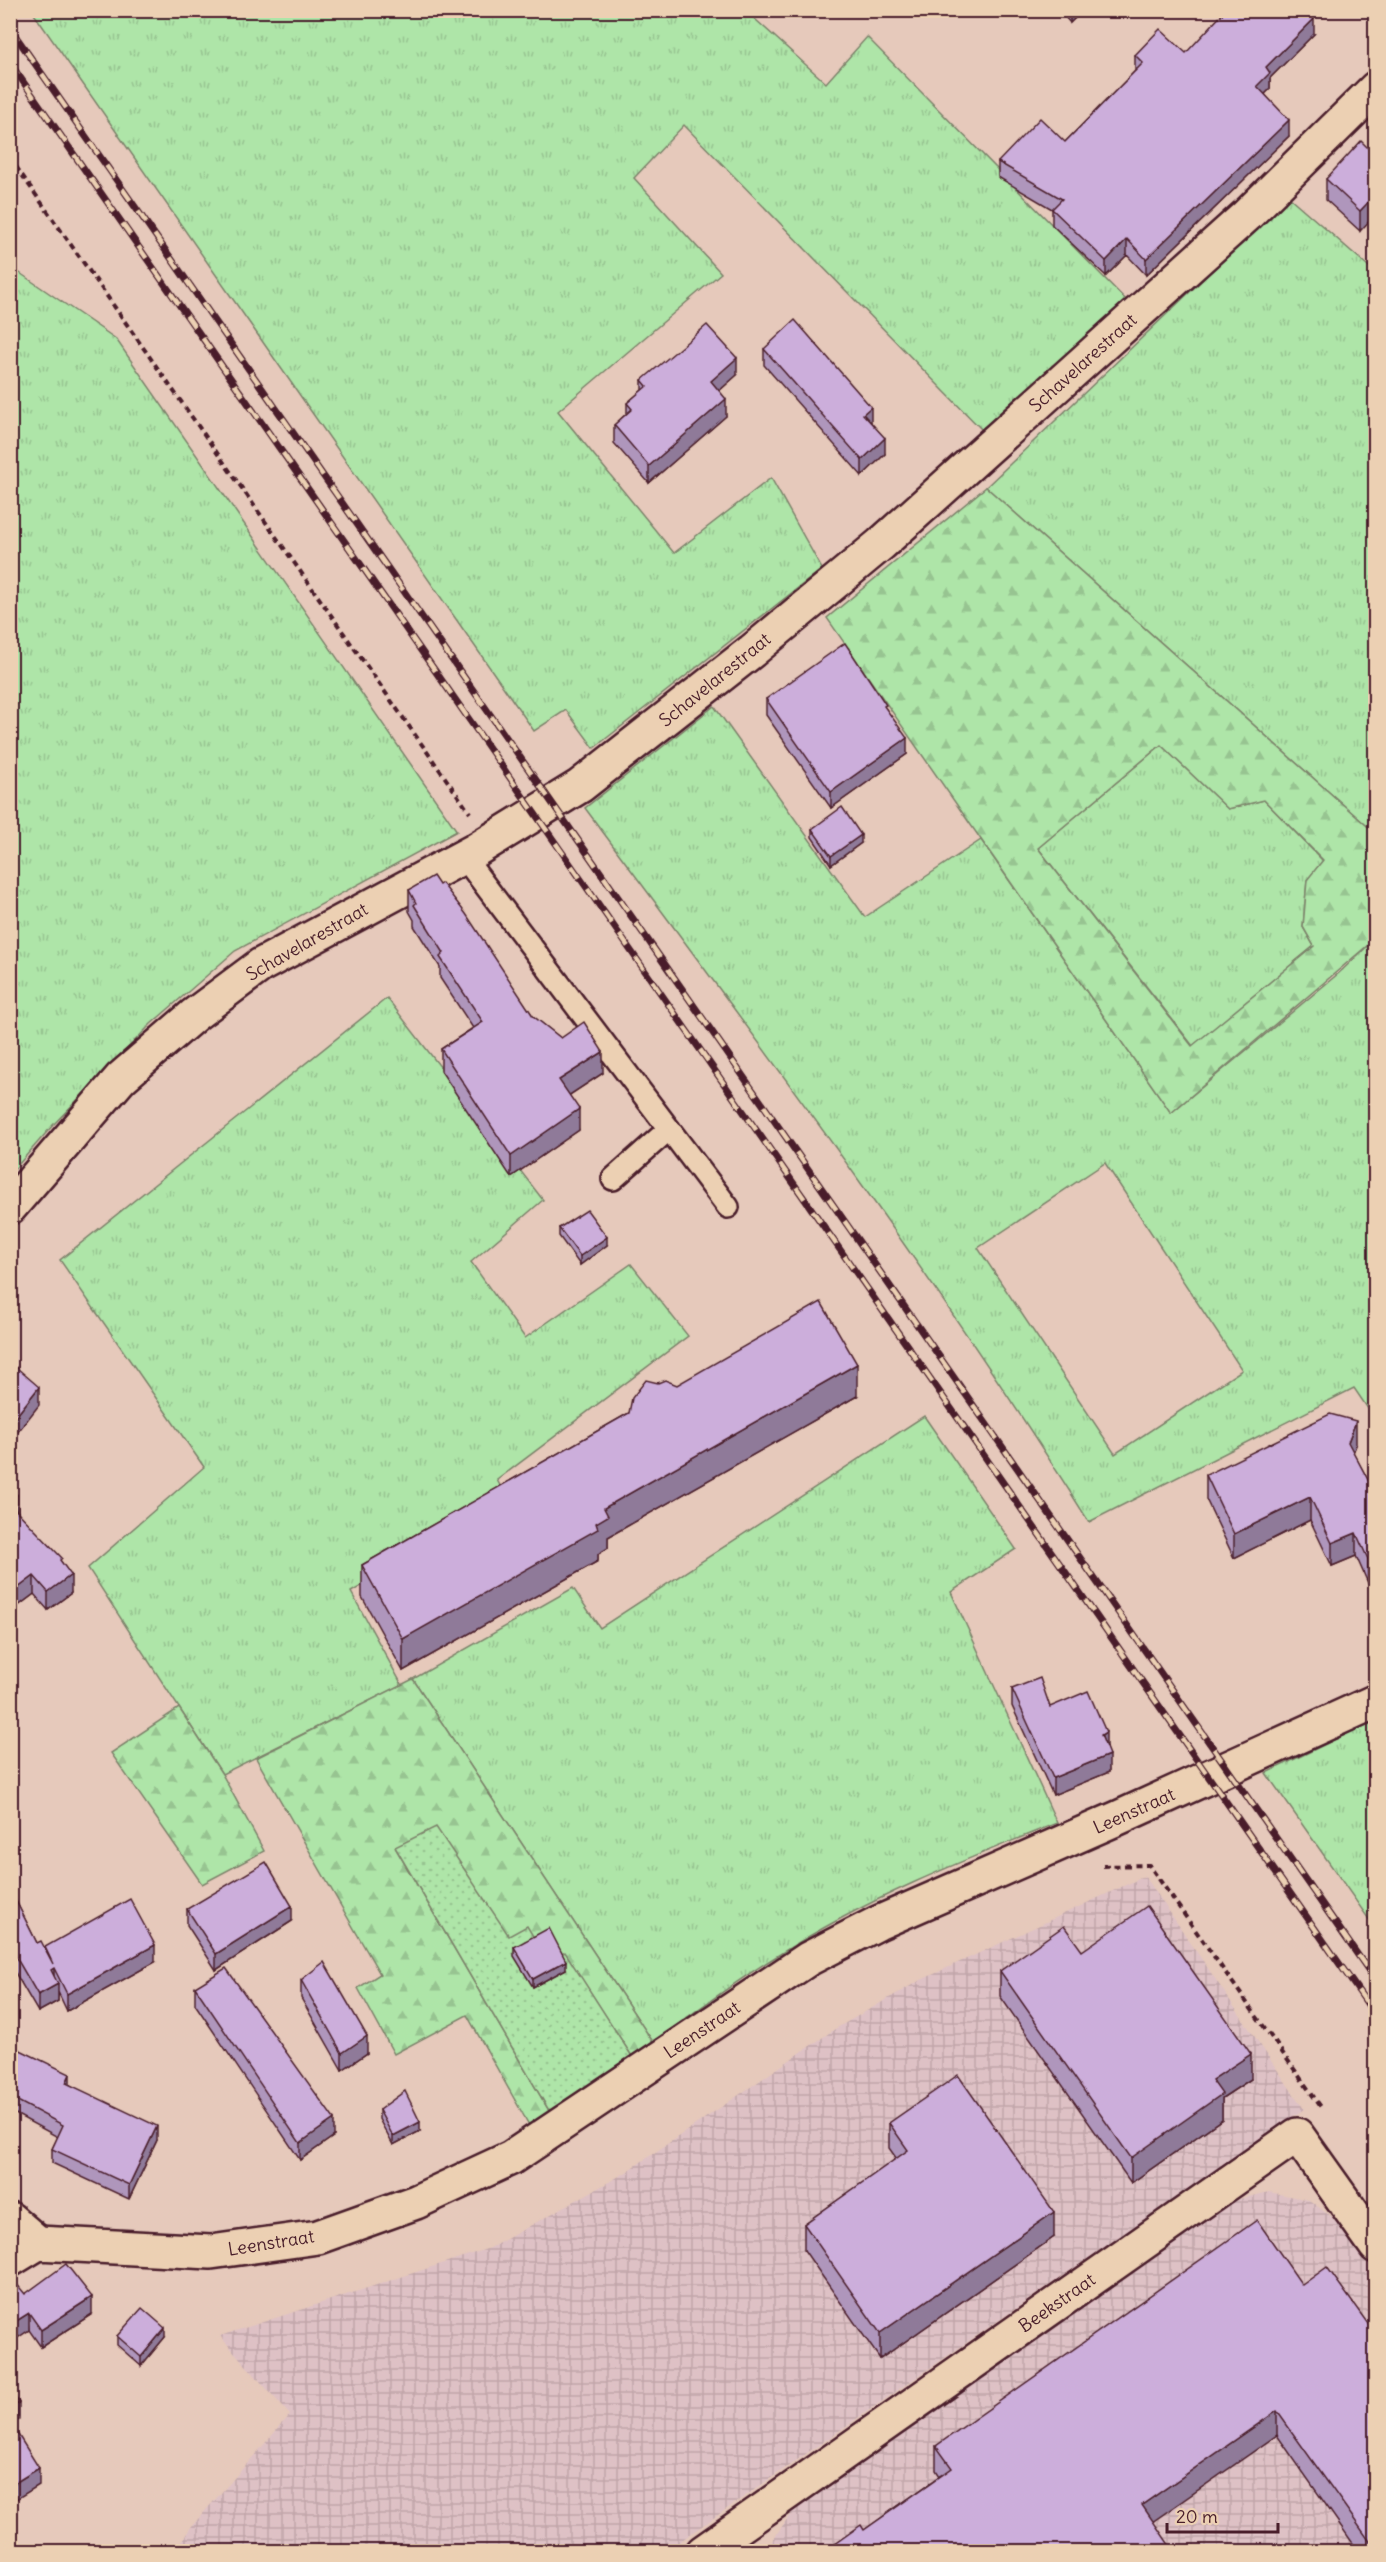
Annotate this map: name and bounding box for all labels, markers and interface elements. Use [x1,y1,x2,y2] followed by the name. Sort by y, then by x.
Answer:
[1024,308,1141,417] street label: Schavelarestraat
[654,628,775,732] street label: Schavelarestraat
[242,897,372,986] street label: Schavelarestraat
[1089,1782,1178,1839] street label: Leenstraat
[659,1996,744,2063] street label: Leenstraat
[226,2224,316,2261] street label: Leenstraat
[1014,2268,1099,2337] street label: Beekstraat
[1167,2496,1278,2534] scale bar
[1176,2505,1218,2528] text: 20 m

